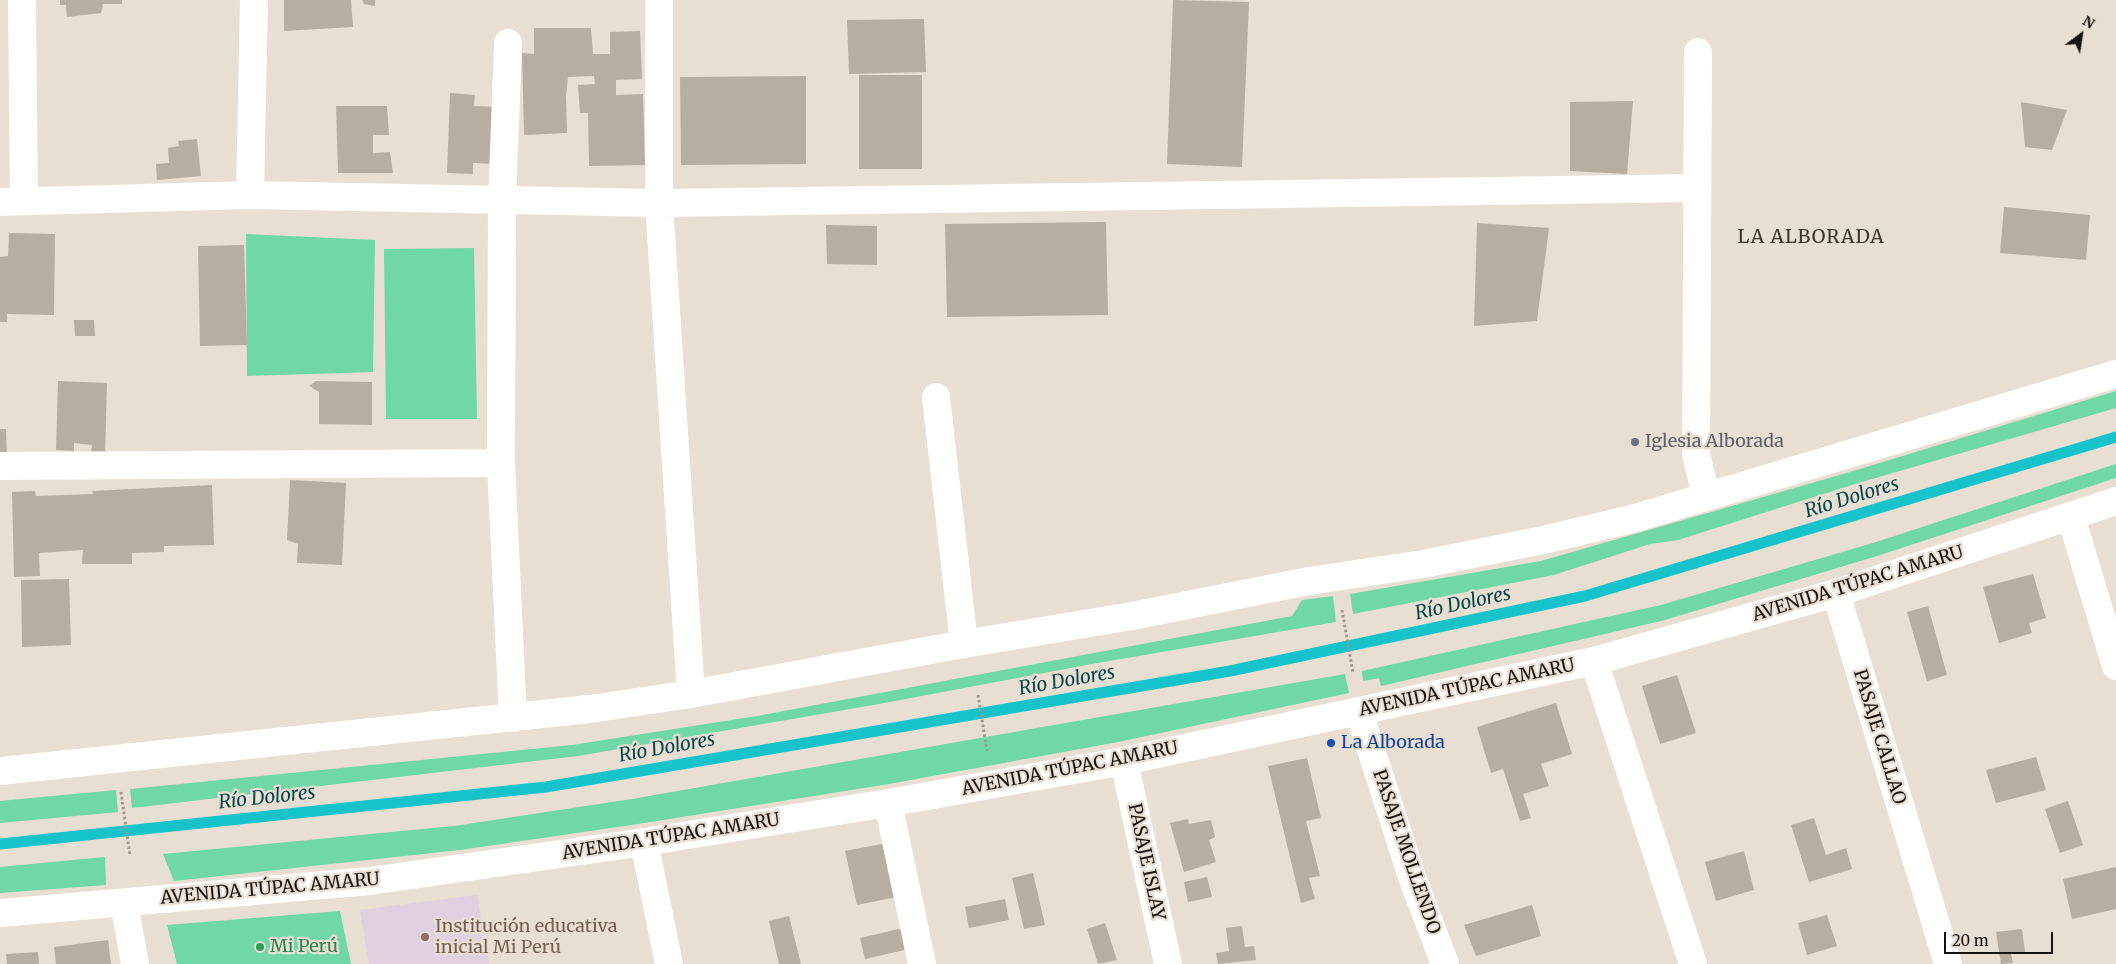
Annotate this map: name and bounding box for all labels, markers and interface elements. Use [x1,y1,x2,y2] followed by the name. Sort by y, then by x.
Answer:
[2056,10,2106,60] north arrow
[2079,12,2098,33] text: N
[1736,227,1886,249] district label: LA ALBORADA
[1645,431,1784,453] place label: Iglesia Alborada
[1629,436,1641,448] marker: Iglesia Alborada
[1802,473,1902,523] water label: Río Dolores
[1750,542,1966,626] street label: AVENIDA TÚPAC AMARU
[1413,583,1513,625] water label: Río Dolores
[1357,655,1577,721] street label: AVENIDA TÚPAC AMARU
[1017,661,1117,701] water label: Río Dolores
[1848,667,1910,807] street label: PASAJE CALLAO
[617,728,717,768] water label: Río Dolores
[1341,732,1445,754] place label: La Alborada
[960,737,1180,801] street label: AVENIDA TÚPAC AMARU
[1325,737,1337,749] marker: La Alborada
[1368,767,1444,937] street label: PASAJE MOLLENDO
[217,782,317,814] water label: Río Dolores
[1123,801,1169,923] street label: PASAJE ISLAY
[561,809,781,865] street label: AVENIDA TÚPAC AMARU
[160,869,380,909] street label: AVENIDA TÚPAC AMARU
[435,916,617,959] place label: Institución educativa inicial Mi Perú
[1946,922,2055,954] scale bar
[419,931,431,943] marker: Institución educativa inicial Mi Perú
[1952,931,1989,950] text: 20 m
[270,936,338,958] place label: Mi Perú
[254,941,266,953] marker: Mi Perú

